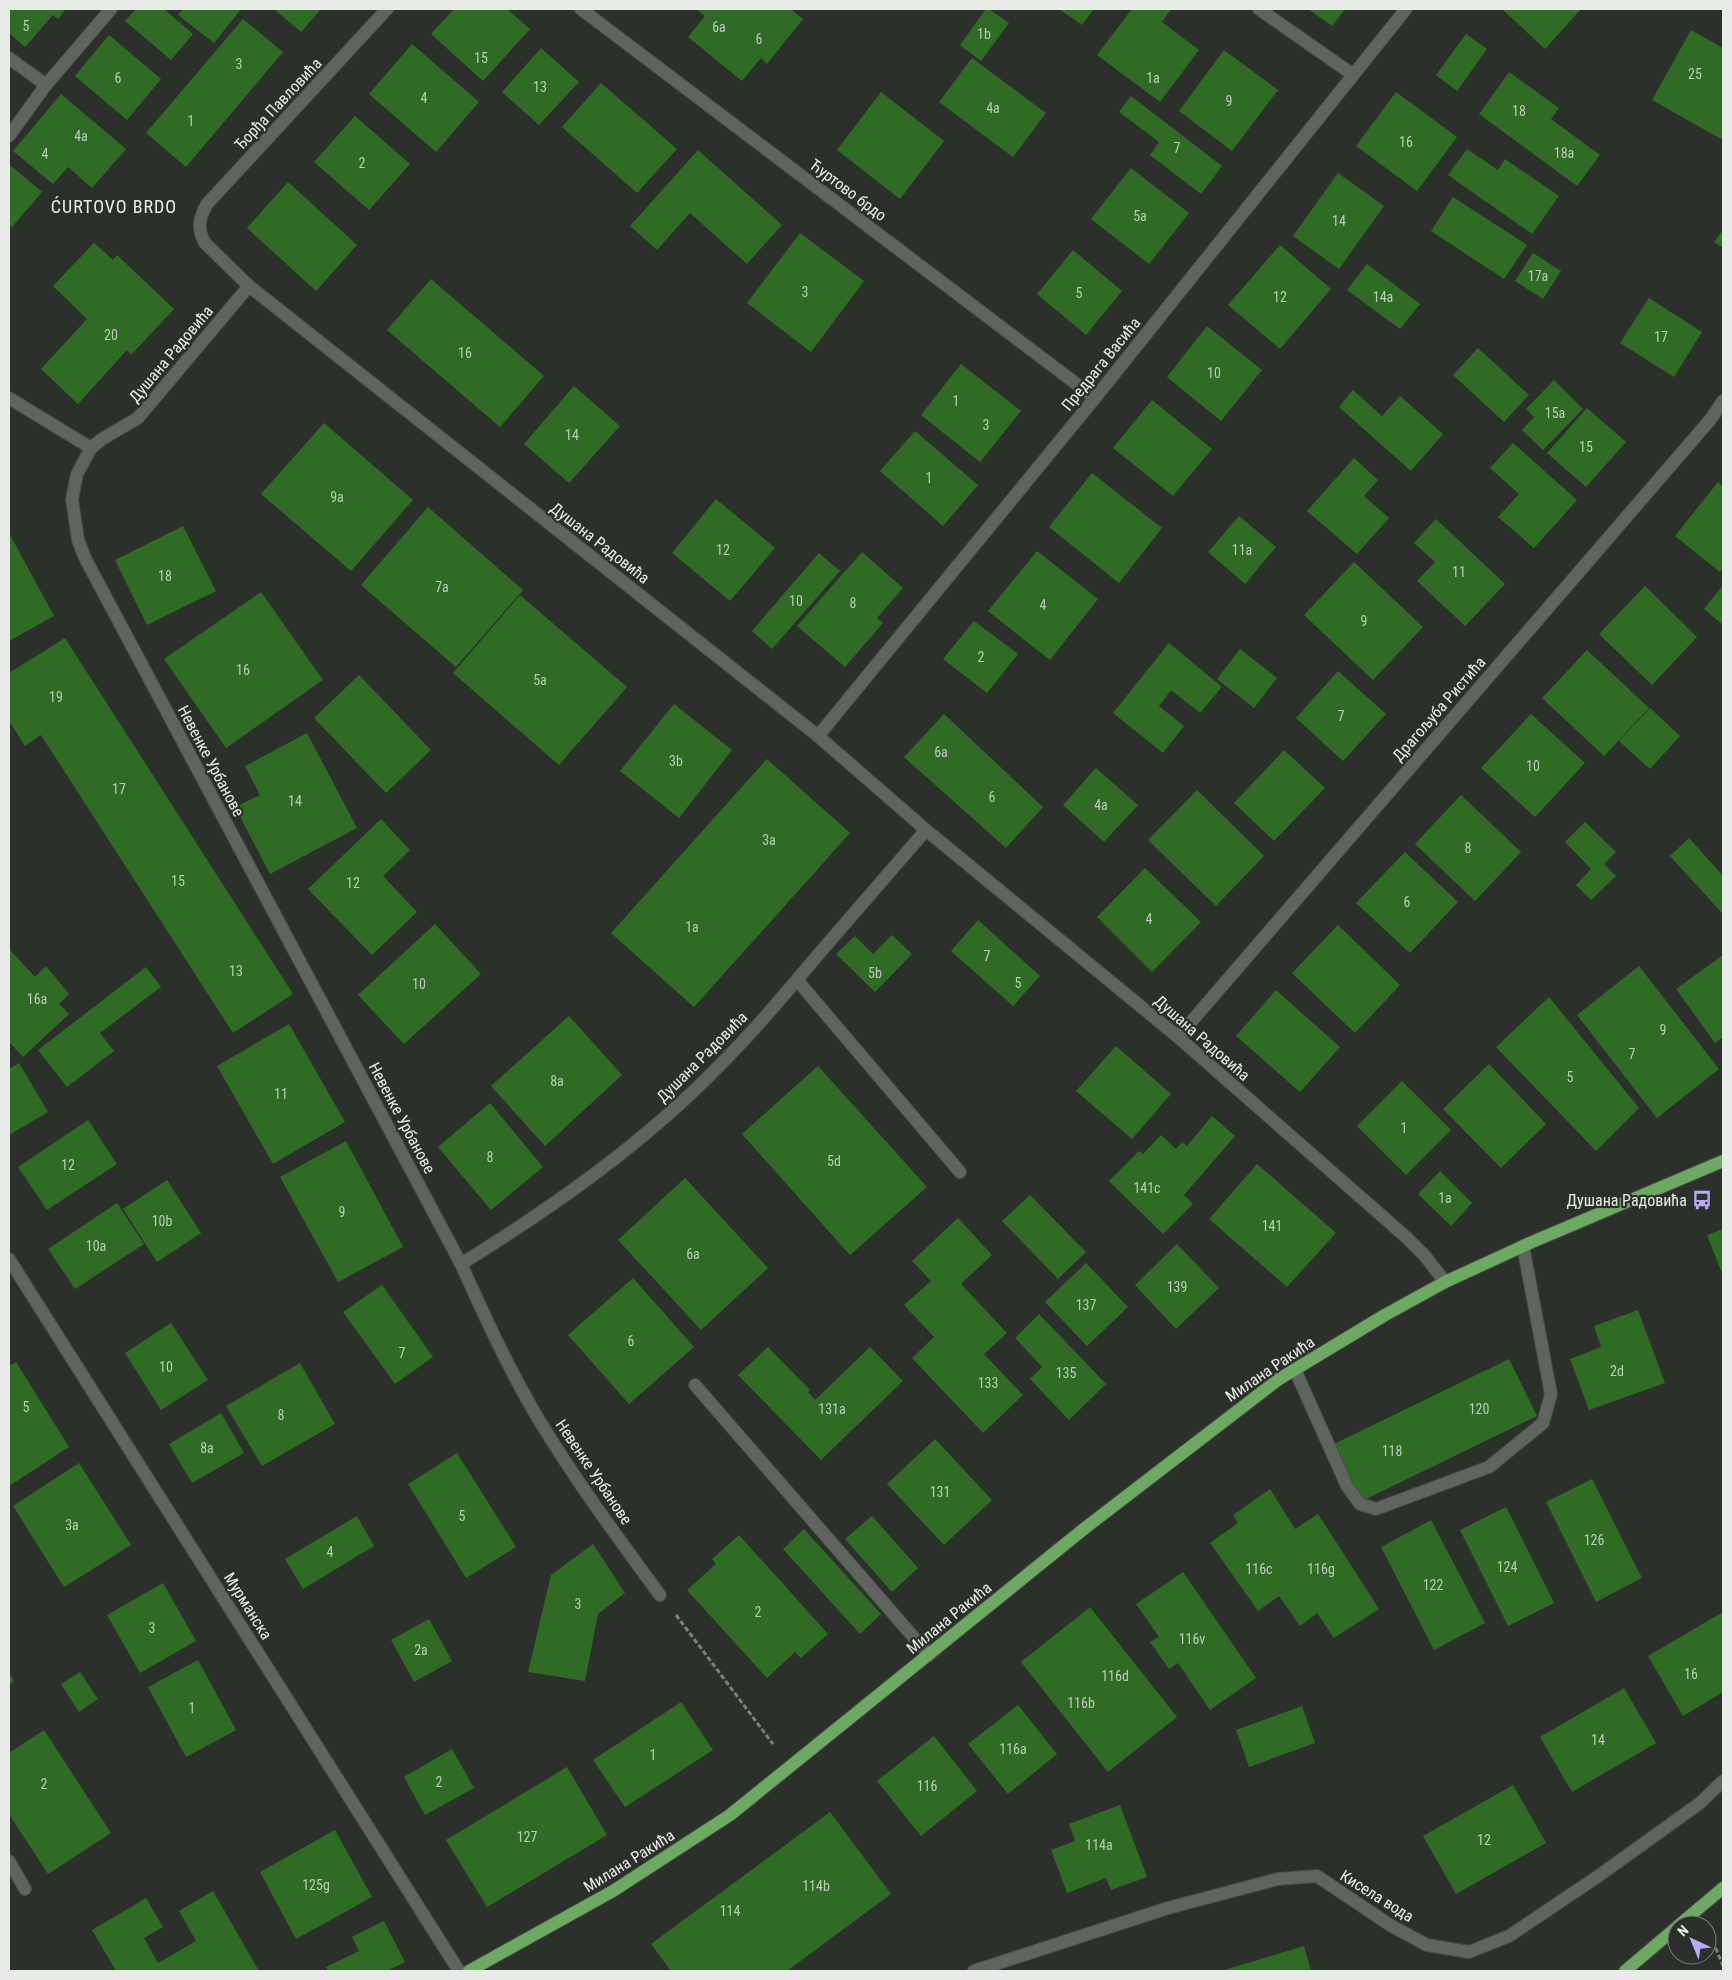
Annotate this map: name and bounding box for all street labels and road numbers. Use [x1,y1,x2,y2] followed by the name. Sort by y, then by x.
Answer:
[230,54,326,154] street label: Ђорђа Павловића
[806,155,890,225] street label: Ћуртово брдо
[125,302,217,406] street label: Душана Радовића
[1058,314,1144,414] street label: Предрага Васића
[547,498,653,588] street label: Душана Радовића
[1389,653,1489,765] street label: Драгољуба Ристића
[174,702,248,820] street label: Невенке Урбанове
[1150,991,1254,1085] street label: Душана Радовића
[653,1008,751,1106] street label: Душана Радовића
[365,1059,439,1177] street label: Невенке Урбанове
[1222,1332,1318,1406] street label: Милана Ракића
[552,1416,636,1528] street label: Невенке Урбанове
[220,1569,276,1643] street label: Мурманска
[903,1578,995,1658] street label: Милана Ракића
[580,1826,678,1896] street label: Милана Ракића
[1337,1866,1417,1926] street label: Кисела вода

